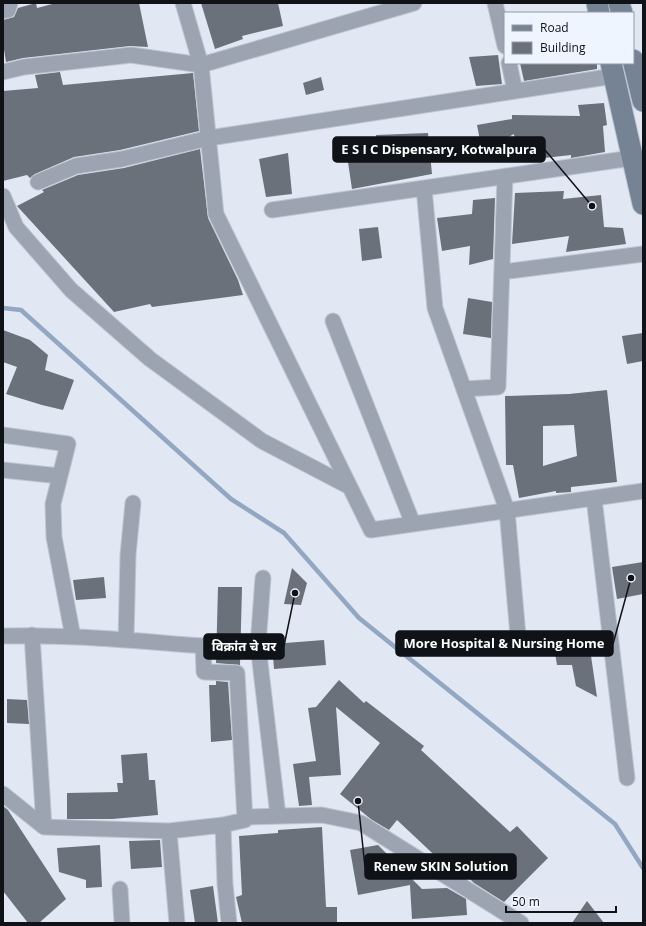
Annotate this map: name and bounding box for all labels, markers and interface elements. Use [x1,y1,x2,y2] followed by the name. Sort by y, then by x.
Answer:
[504,12,634,64] legend
[540,19,569,36] text: Road
[540,39,586,56] text: Building
[333,137,545,162] callout: E S I C Dispensary, Kotwalpura
[341,140,537,158] text: E S I C Dispensary, Kotwalpura
[396,631,613,656] callout: More Hospital & Nursing Home
[204,634,284,659] callout: विक्रांत चे घर
[403,634,605,652] text: More Hospital & Nursing Home
[212,637,276,655] text: विक्रांत चे घर
[365,854,516,879] callout: Renew SKIN Solution
[374,857,508,875] text: Renew SKIN Solution
[506,888,616,914] scale bar
[512,893,540,910] text: 50 m

